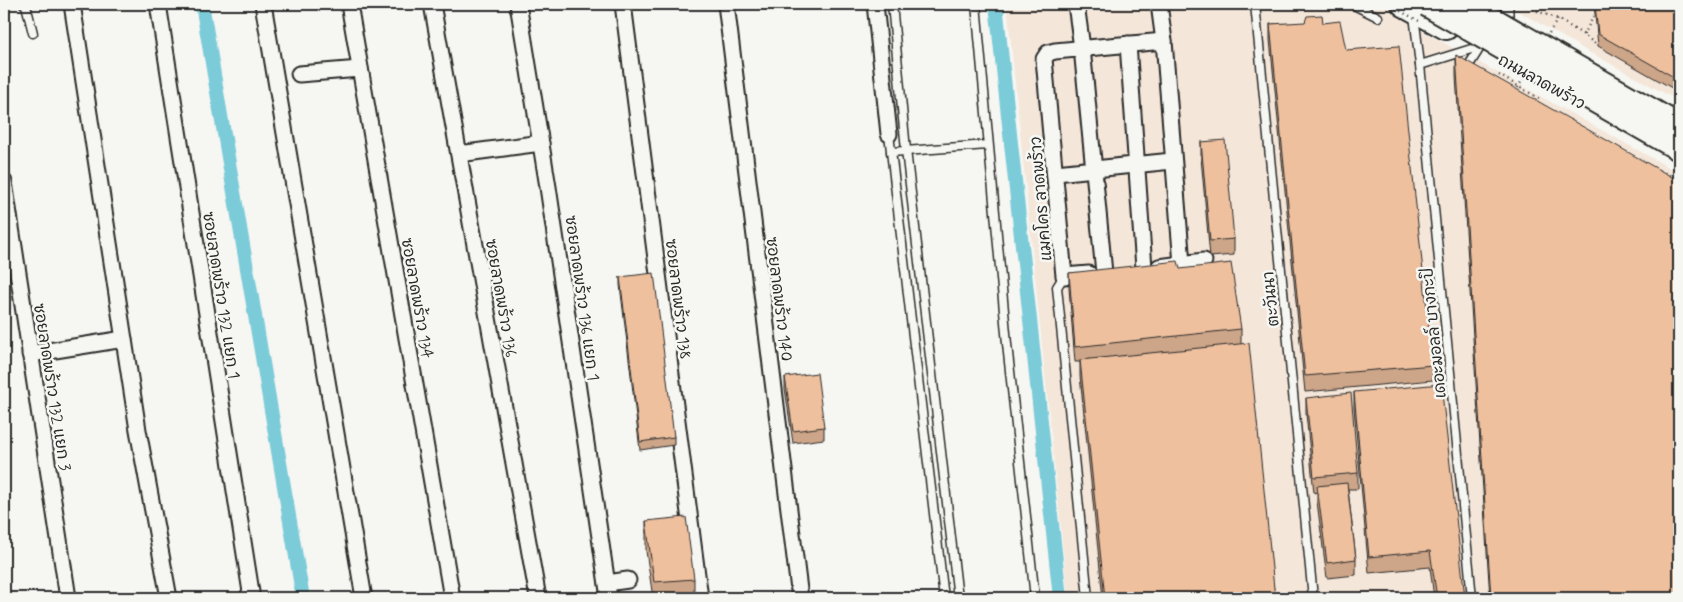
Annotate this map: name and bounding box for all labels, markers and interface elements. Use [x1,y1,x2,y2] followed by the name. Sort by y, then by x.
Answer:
[1494,49,1589,115] street label: ถนนลาดพร้าว
[1024,136,1057,262] street label: แมคโคร ลาดพร้าว
[197,210,245,380] street label: ซอยลาดพร้าว 132 แยก 1
[560,214,605,382] street label: ซอยลาดพร้าว 136 แยก 1
[396,236,438,360] street label: ซอยลาดพร้าว 134
[760,236,798,362] street label: ซอยลาดพร้าว 140
[480,237,522,359] street label: ซอยลาดพร้าว 136
[660,238,696,361] street label: ซอยลาดพร้าว 138
[1415,266,1452,400] street label: เดอะมอลล์ บางกะปิ
[1257,270,1285,328] street label: ตะวันนา
[28,302,76,472] street label: ซอยลาดพร้าว 132 แยก 3

